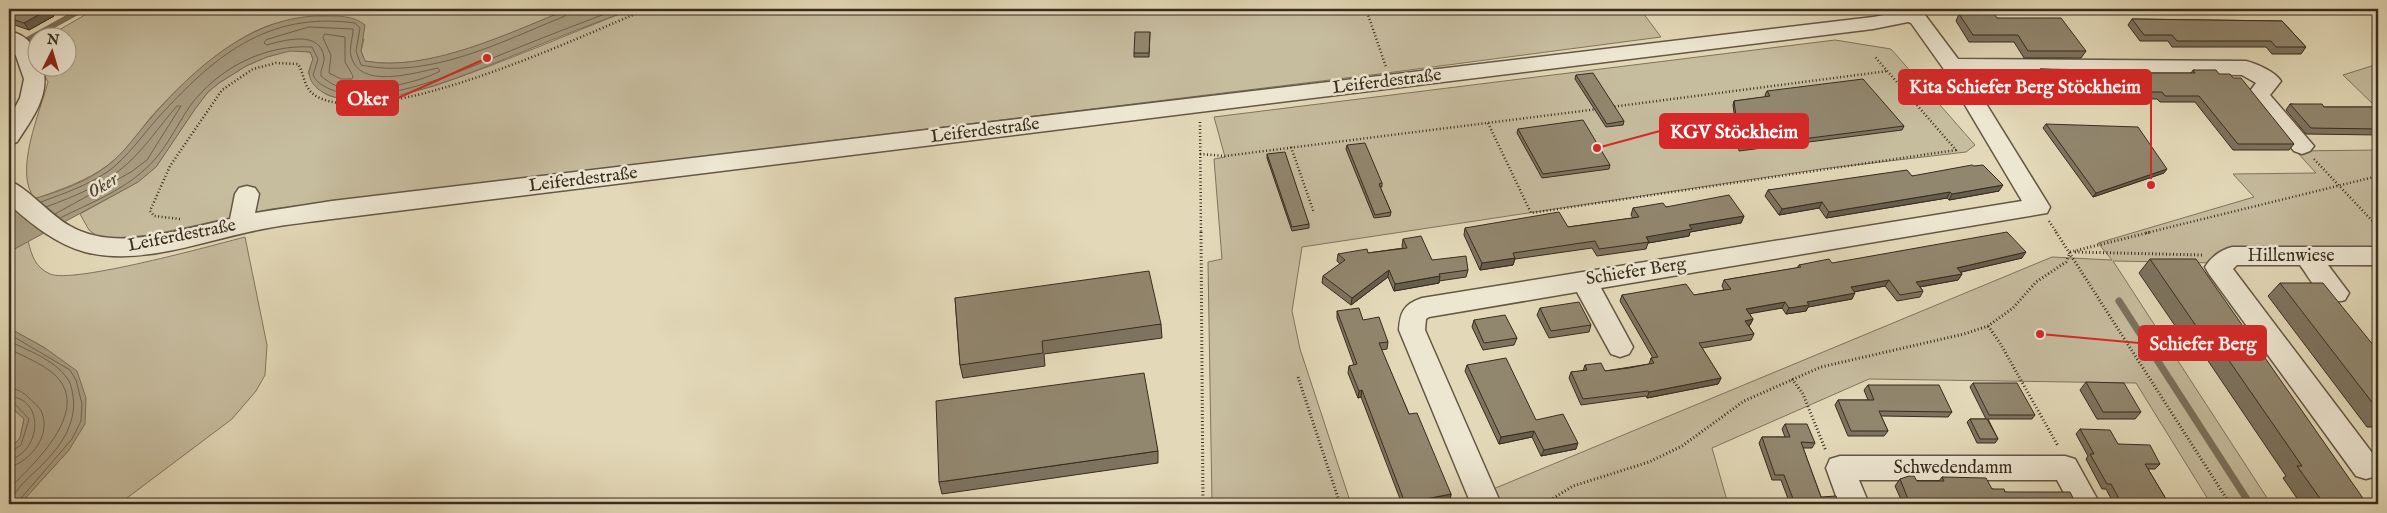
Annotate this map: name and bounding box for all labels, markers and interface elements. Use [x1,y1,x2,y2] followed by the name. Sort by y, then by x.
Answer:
[28,28,78,78] north arrow
[45,30,60,50] text: N
[1331,64,1443,100] street label: Leiferdestraße
[1899,70,2151,104] callout: Kita Schiefer Berg Stöckheim
[1909,76,2141,100] text: Kita Schiefer Berg Stöckheim
[337,81,398,115] callout: Oker
[347,88,390,112] text: Oker
[929,113,1041,149] street label: Leiferdestraße
[1660,114,1808,148] callout: KGV Stöckheim
[1670,121,1798,145] text: KGV Stöckheim
[527,162,639,198] street label: Leiferdestraße
[83,167,124,204] water label: Oker
[126,214,238,258] street label: Leiferdestraße
[2247,245,2335,268] street label: Hillenwiese
[1584,253,1688,291] street label: Schiefer Berg
[2139,326,2266,360] callout: Schiefer Berg
[2150,333,2257,357] text: Schiefer Berg
[1894,457,2013,480] street label: Schwedendamm

